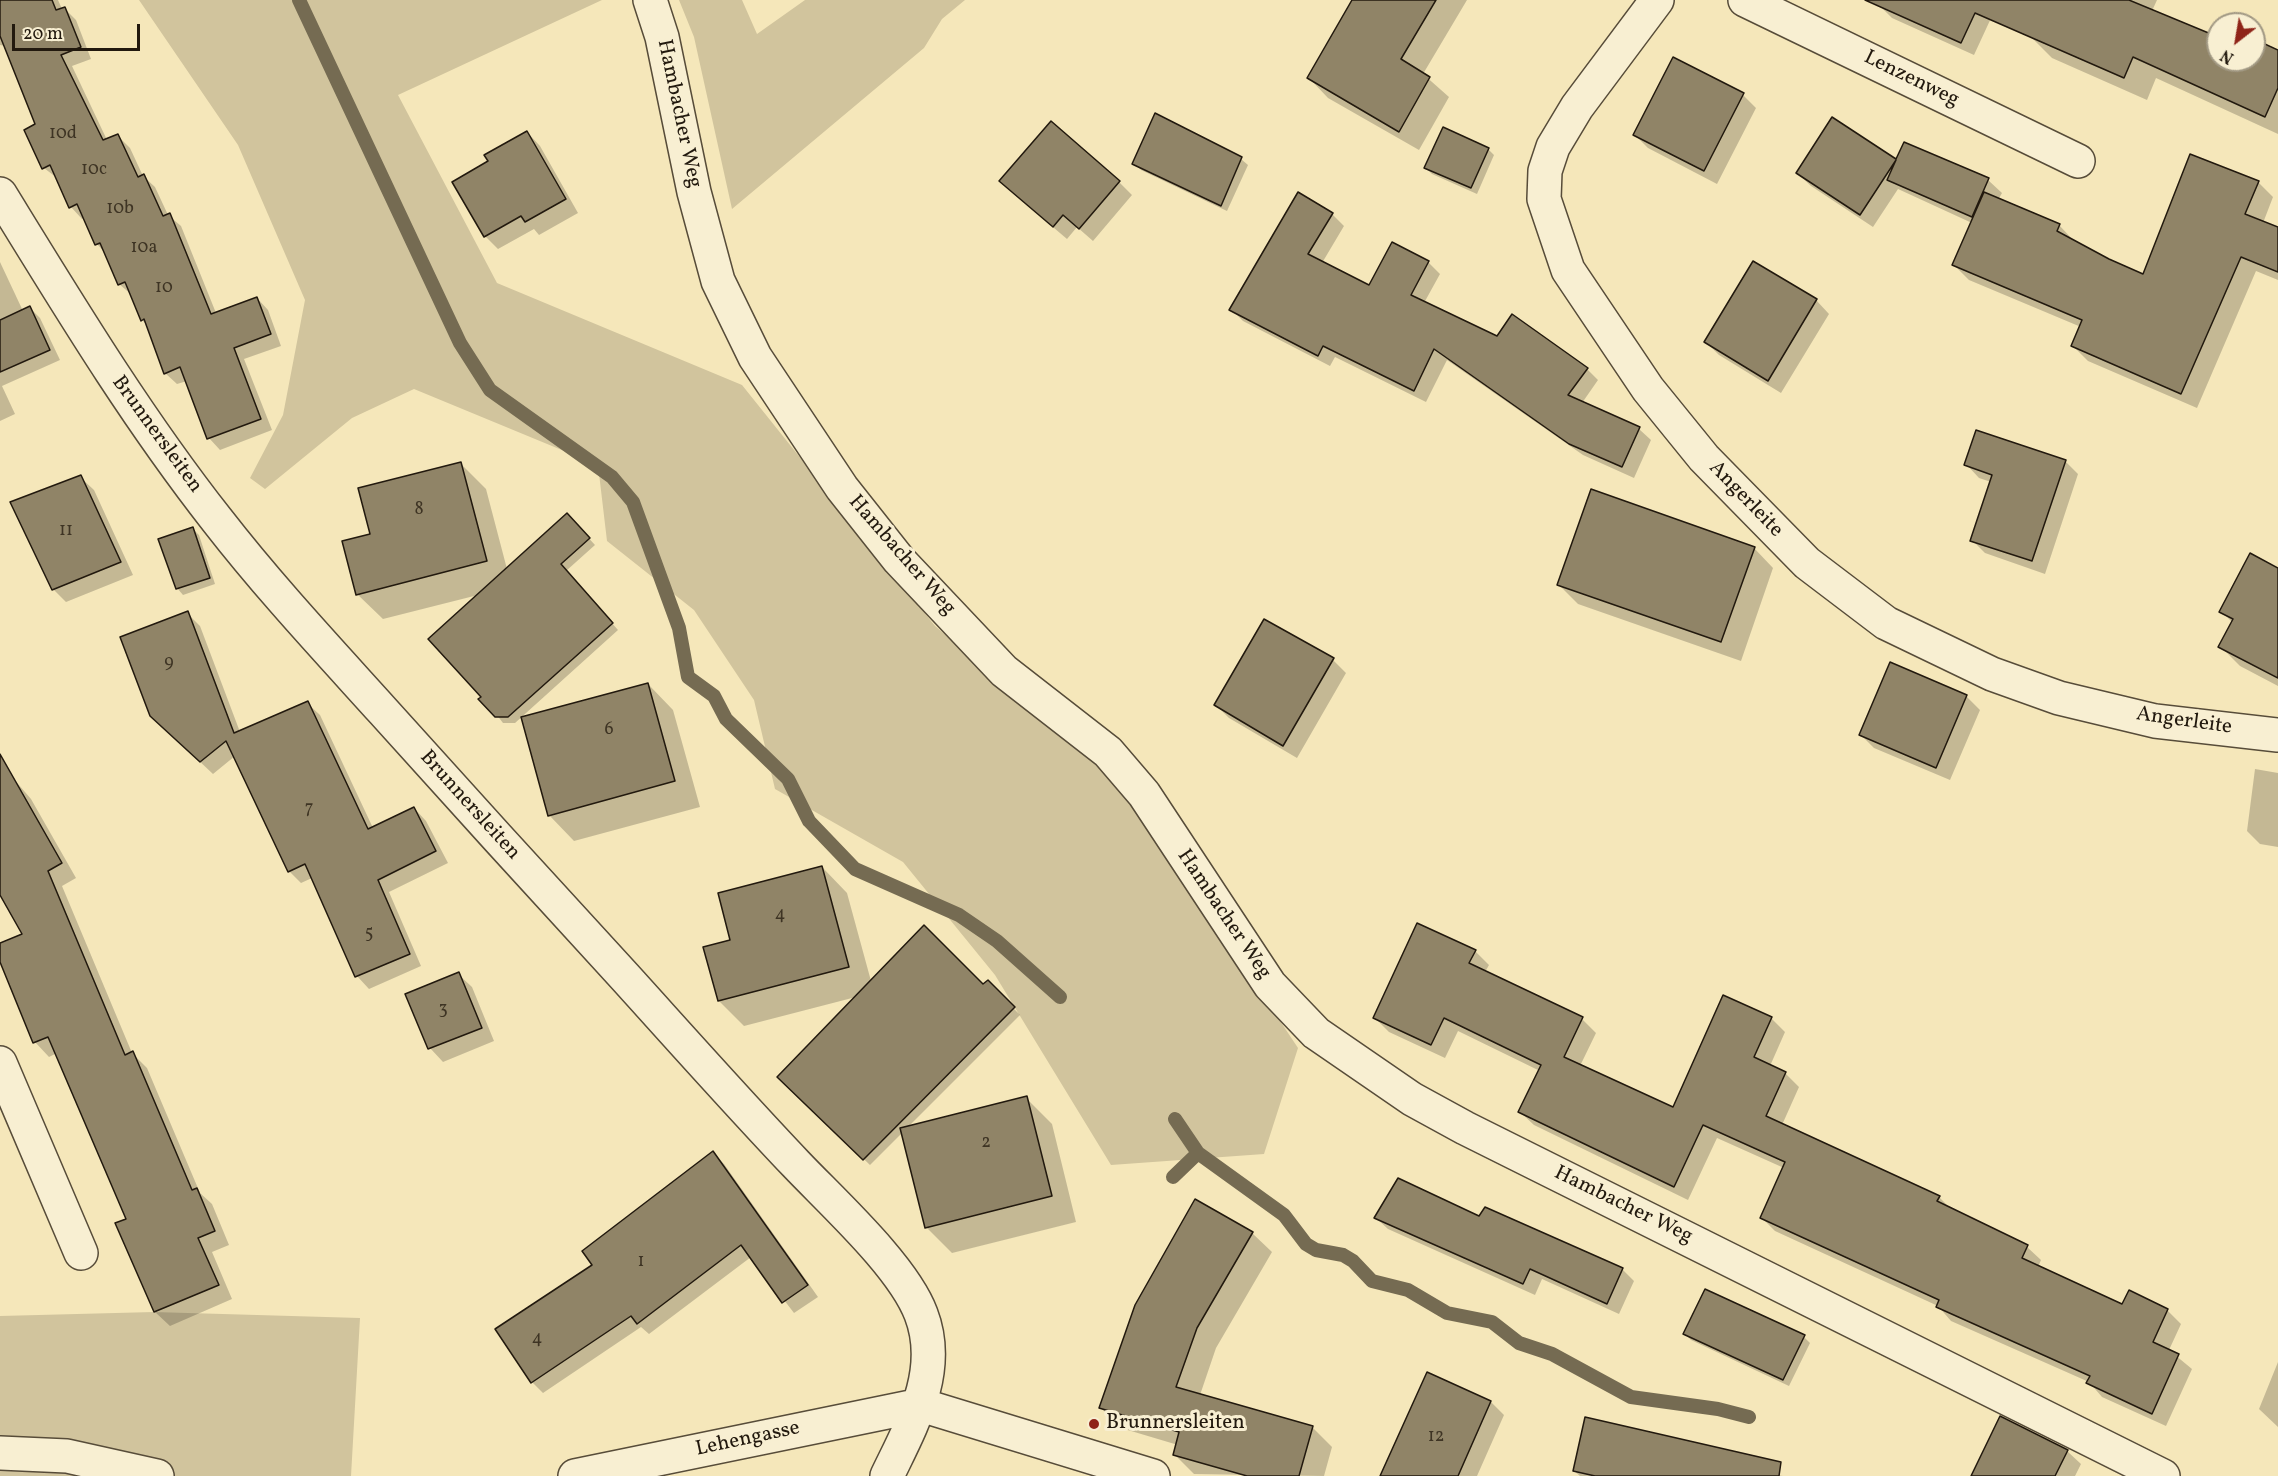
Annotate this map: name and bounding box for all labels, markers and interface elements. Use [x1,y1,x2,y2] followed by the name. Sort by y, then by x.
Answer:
[15,12,142,50] scale bar
[2206,12,2266,72] north arrow
[23,22,63,47] text: 20 m
[650,37,706,191] street label: Hambacher Weg
[2217,43,2238,68] text: N
[1859,46,1963,114] street label: Lenzenweg
[49,124,77,146] house number: 10d
[81,160,107,182] house number: 10c
[106,199,134,221] house number: 10b
[131,238,157,260] house number: 10a
[155,278,173,300] house number: 10
[105,371,207,499] street label: Brunnersleiten
[1702,457,1788,543] street label: Angerleite
[842,491,960,621] street label: Hambacher Weg
[414,500,424,522] house number: 8
[59,521,73,543] house number: 11
[164,653,174,675] house number: 9
[2134,703,2234,741] street label: Angerleite
[604,720,614,742] house number: 6
[413,746,525,866] street label: Brunnersleiten
[305,799,313,821] house number: 7
[1170,845,1276,985] street label: Hambacher Weg
[775,905,785,927] house number: 4
[365,924,373,946] house number: 5
[438,1000,448,1022] house number: 3
[981,1133,991,1155] house number: 2
[1550,1162,1696,1250] street label: Hambacher Weg
[638,1252,644,1274] house number: 1
[532,1329,542,1351] house number: 4
[1106,1411,1245,1437] place label: Brunnersleiten
[694,1417,802,1463] street label: Lehengasse
[1087,1417,1101,1431] marker: Brunnersleiten
[1428,1427,1444,1449] house number: 12

